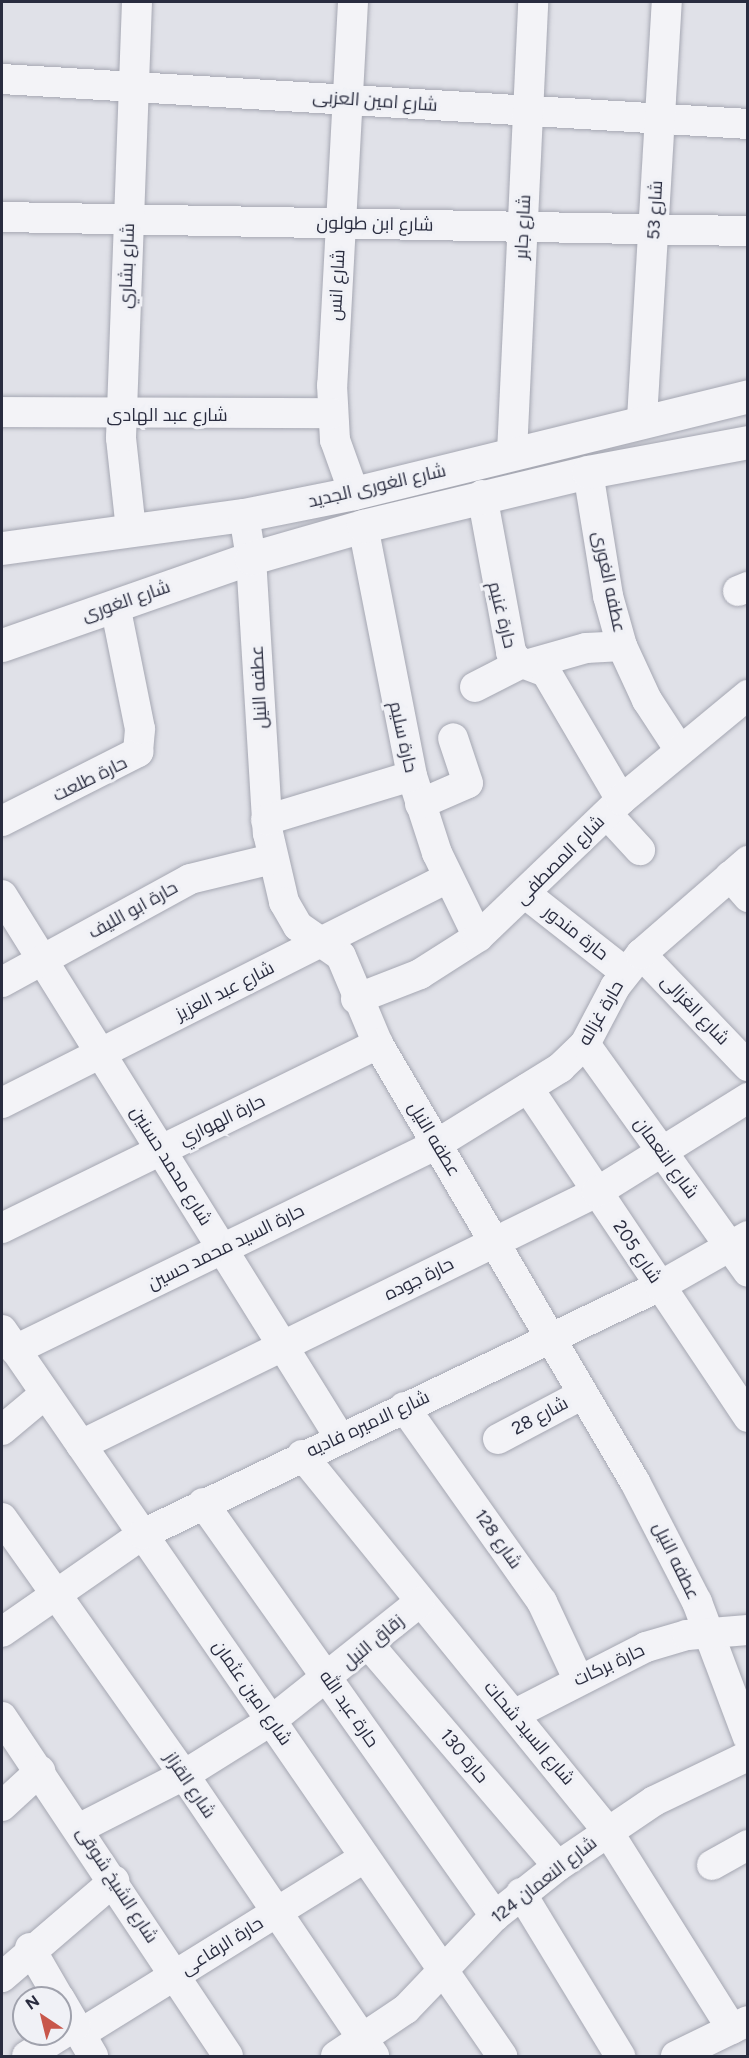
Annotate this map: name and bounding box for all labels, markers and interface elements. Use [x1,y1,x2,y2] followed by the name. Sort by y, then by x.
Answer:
[312,86,438,116] street label: شارع امين العزبى
[643,180,667,240] street label: شارع 53
[511,194,535,260] street label: شارع جابر
[316,212,434,236] street label: شارع ابن طولون
[115,223,139,309] street label: شارع بشاري
[324,249,350,321] street label: شارع انس
[106,404,228,426] street label: شارع عبد الهادى
[306,460,448,512] street label: شارع الغورى الجديد
[588,529,630,635] street label: عطفه الغورى
[79,576,173,626] street label: شارع الغورى
[483,579,521,651] street label: حارة غنيم
[246,645,272,729] street label: عطفه النيل
[384,699,422,775] street label: حارة سليم
[49,752,131,806] street label: حارة طلعت
[511,811,609,909] street label: شارع المصطفى
[84,877,182,943] street label: حارة ابو الليف
[539,901,613,965] street label: حارة مندور
[172,957,278,1025] street label: شارع عبد العزيز
[656,970,734,1050] street label: شارع الغزالى
[574,977,628,1049] street label: حارة غزاله
[176,1090,268,1150] street label: حارة الهواري
[403,1098,465,1180] street label: عطفه النيل
[126,1102,216,1230] street label: شارع محمد حسنين
[629,1113,703,1203] street label: شارع النعمان
[144,1200,308,1294] street label: حارة السيد محمد حسين
[608,1216,666,1288] street label: شارع 205
[381,1253,457,1305] street label: حارة جوده
[303,1386,433,1462] street label: شارع الاميره فاديه
[508,1392,572,1440] street label: شارع 28
[470,1505,526,1573] street label: شارع 128
[648,1519,704,1603] street label: عطفه النيل
[338,1610,408,1674] street label: زقاق النيل
[208,1636,296,1750] street label: شارع امين عثمان
[570,1639,648,1691] street label: حارة بركات
[315,1666,383,1752] street label: حارة عبد الله
[479,1677,579,1789] street label: شارع السيد شحات
[435,1725,493,1787] street label: حارة 130
[160,1748,220,1822] street label: شارع القزاز
[71,1823,163,1947] street label: شارع الشيخ شوقى
[487,1832,601,1928] street label: شارع النعمان 124
[177,1912,267,1980] street label: حارة الرفاعى
[12,1986,72,2046] north arrow
[22,1991,43,2014] text: N

